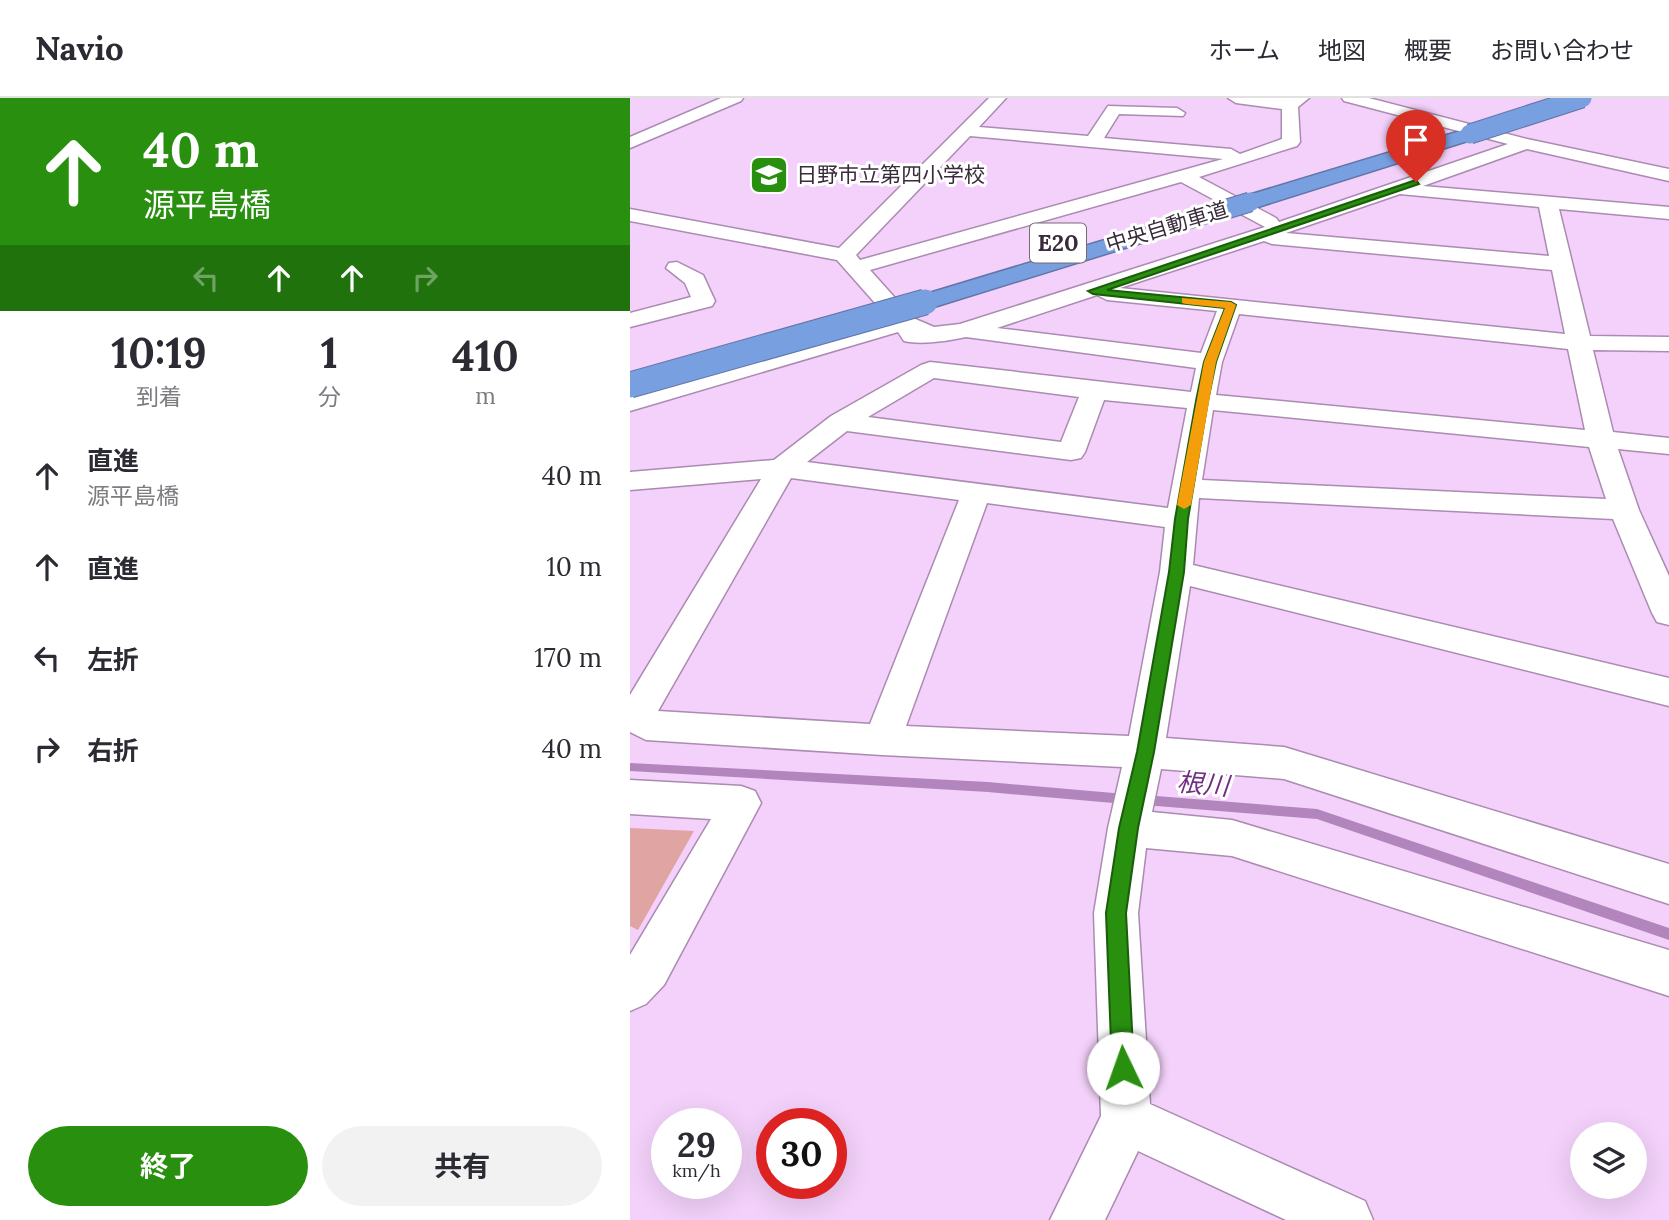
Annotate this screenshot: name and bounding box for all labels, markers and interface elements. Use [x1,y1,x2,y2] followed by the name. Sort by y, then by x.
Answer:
[35,27,124,69] text: Navio
[1209,35,1280,66] text: ホーム
[1318,35,1366,66] text: 地図
[1404,35,1452,66] text: 概要
[1490,35,1634,66] text: お問い合わせ
[1386,110,1446,182] pin
[143,118,259,180] text: 40 m
[1397,121,1435,159] icon: arrive
[28,126,119,217] icon: ahead
[748,154,790,196] school or university icon: 日野市立第四小学校
[796,161,985,188] place label: 日野市立第四小学校
[143,184,271,225] text: 源平島橋
[1103,195,1231,258] street label: 中央自動車道
[1030,224,1086,262] road number: E20
[187,259,225,297] icon: left
[260,259,298,297] icon: ahead
[333,259,371,297] icon: ahead
[406,259,444,297] icon: right
[111,326,207,380] text: 10:19
[321,326,338,380] text: 1
[452,329,519,383] text: 410
[475,381,496,410] text: m
[136,382,182,411] text: 到着
[318,382,341,411] text: 分
[87,444,139,477] text: 直進
[28,457,66,495] icon: ahead
[542,459,602,492] text: 40 m
[87,481,179,510] text: 源平島橋
[28,548,66,586] icon: ahead
[546,550,602,583] text: 10 m
[87,552,139,585] text: 直進
[28,639,66,677] icon: left
[534,641,602,674] text: 170 m
[87,643,139,676] text: 左折
[28,730,66,768] icon: right
[542,732,602,765] text: 40 m
[87,734,139,767] text: 右折
[1176,765,1233,802] water label: 根川
[1086,1031,1160,1105] position arrow
[756,1108,847,1199] speed limit sign: 30
[677,1122,716,1167] text: 29
[1570,1122,1647,1199] map controls
[1570,1122,1647,1199] button: layers
[28,1126,308,1206] button: 終了
[322,1126,602,1206] button: 共有
[672,1159,721,1182] text: km/h

